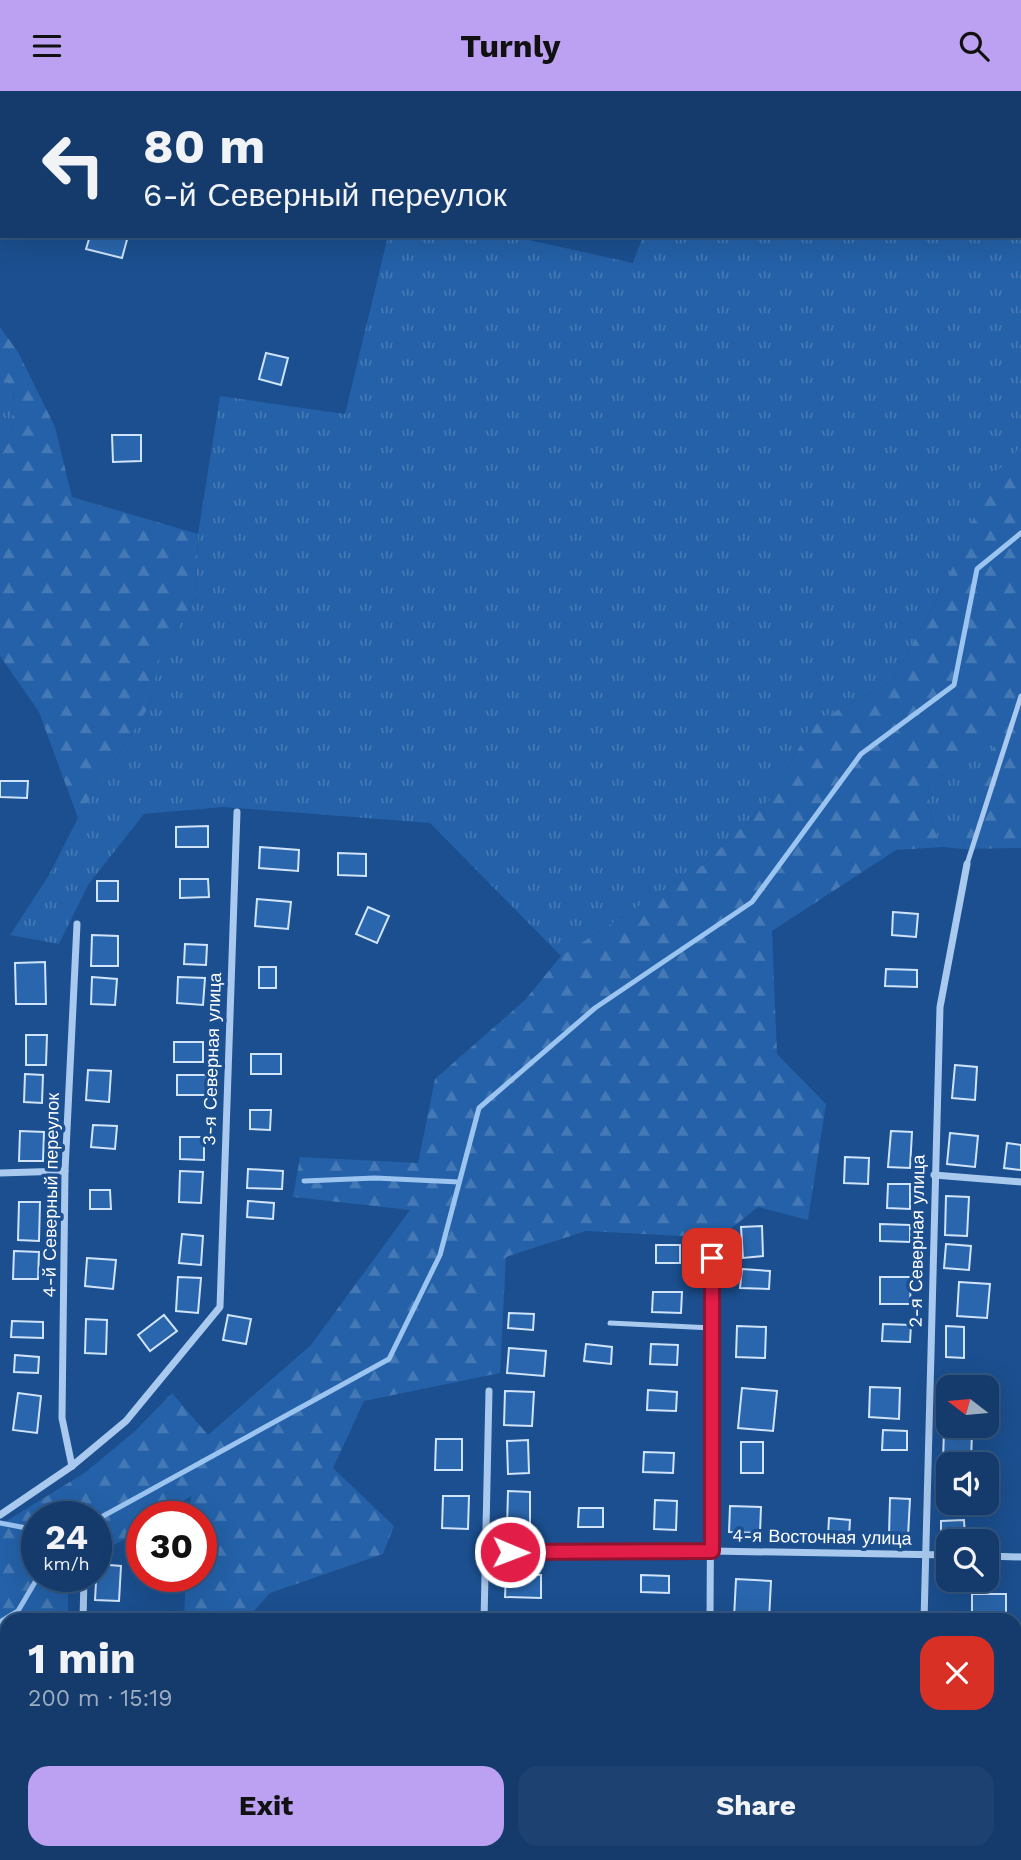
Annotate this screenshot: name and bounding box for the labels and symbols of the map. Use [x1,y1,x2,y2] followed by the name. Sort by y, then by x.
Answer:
[198,971,225,1146] street label: 3-я Северная улица
[38,1092,63,1297] street label: 4-й Северный переулок
[904,1153,929,1328] street label: 2-я Северная улица
[682,1228,742,1288] pin
[936,1375,999,1439] north arrow
[126,1501,217,1592] speed limit sign: 30
[473,1515,547,1589] position arrow
[732,1524,913,1549] street label: 4-я Восточная улица

